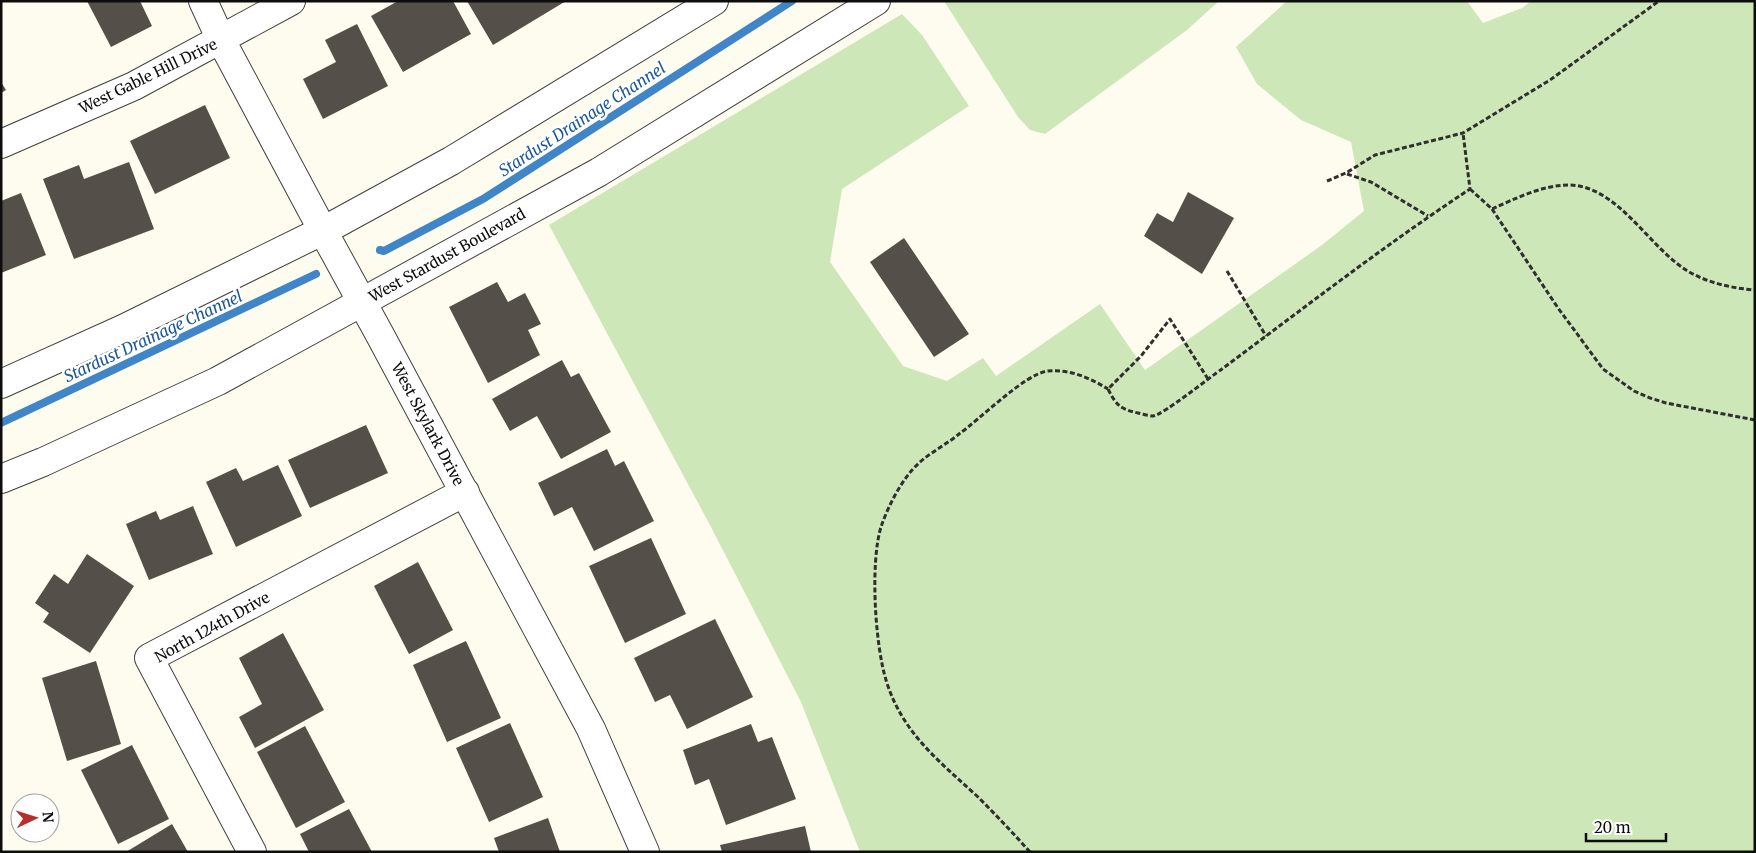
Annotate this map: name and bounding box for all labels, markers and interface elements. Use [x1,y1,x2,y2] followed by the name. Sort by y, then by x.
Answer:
[75,34,220,118] street label: West Gable Hill Drive
[495,57,669,180] water label: Stardust Drainage Channel
[365,204,529,306] street label: West Stardust Boulevard
[61,286,246,386] water label: Stardust Drainage Channel
[387,358,469,489] street label: West Skylark Drive
[151,587,273,666] street label: North 124th Drive
[10,793,60,843] north arrow
[1586,810,1666,842] scale bar
[39,811,57,823] text: N
[1594,818,1631,837] text: 20 m

